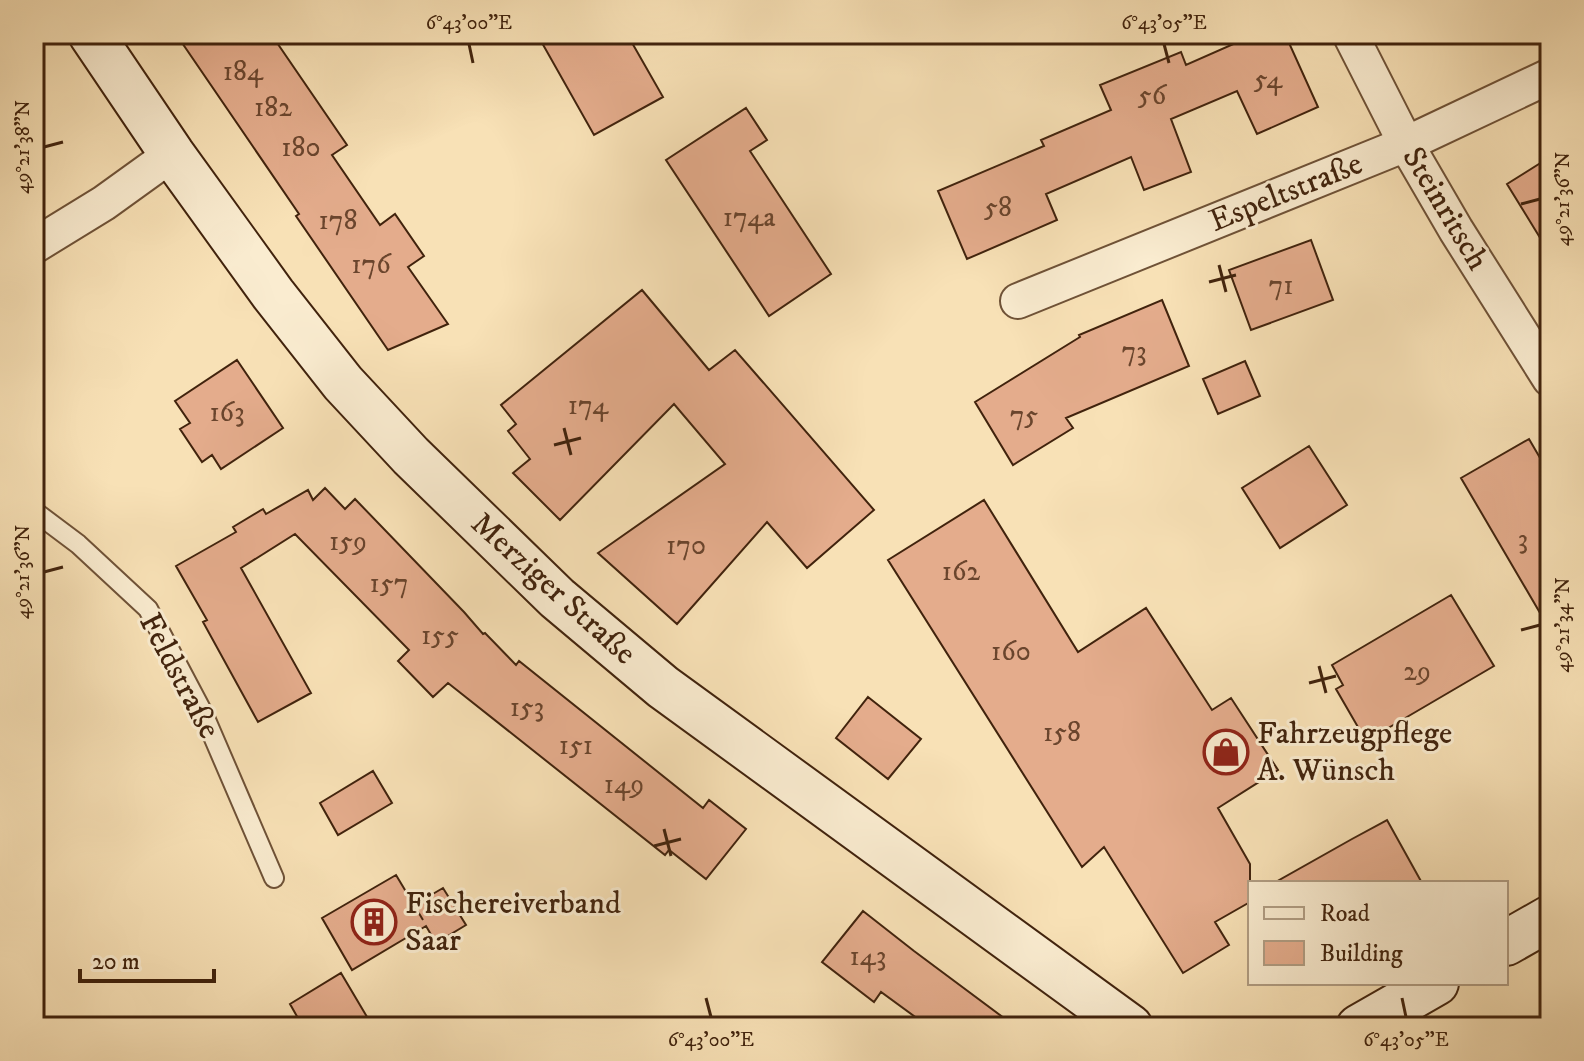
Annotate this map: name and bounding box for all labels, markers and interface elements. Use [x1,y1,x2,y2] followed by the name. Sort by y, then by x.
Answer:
[426,11,512,36] text: 6°43'00"E
[1121,11,1207,36] text: 6°43'05"E
[223,54,264,89] house number: 184
[1254,62,1283,97] house number: 54
[1138,78,1168,113] house number: 56
[254,90,292,125] house number: 182
[11,100,36,194] text: 49°21'38"N
[281,130,321,165] house number: 180
[1393,140,1497,278] street label: Steinritsch
[1204,144,1368,242] street label: Espeltstraße
[1551,152,1576,246] text: 49°21'36"N
[984,190,1012,225] house number: 58
[723,200,775,235] house number: 174a
[318,203,358,238] house number: 178
[351,247,392,282] house number: 176
[1268,268,1294,303] house number: 71
[1121,334,1147,369] house number: 73
[568,388,609,423] house number: 174
[209,395,245,430] house number: 163
[1010,398,1038,433] house number: 75
[462,504,644,674] street label: Merziger Straße
[1518,522,1528,557] house number: 3
[329,524,367,559] house number: 159
[11,525,36,619] text: 49°21'36"N
[666,528,706,563] house number: 170
[942,554,980,589] house number: 162
[370,566,408,601] house number: 157
[1551,577,1576,673] text: 49°21'34"N
[129,606,229,746] street label: Feldstraße
[421,618,459,653] house number: 155
[991,634,1031,669] house number: 160
[1403,654,1431,689] house number: 29
[510,690,544,725] house number: 153
[1257,714,1452,791] place label: Fahrzeugpflege A. Wünsch
[1043,715,1081,750] house number: 158
[559,728,593,763] house number: 151
[1202,728,1250,776] shop icon: Fahrzeugpflege A. Wünsch
[604,767,644,802] house number: 149
[1248,881,1508,985] legend
[405,884,621,961] place label: Fischereiverband Saar
[350,898,398,946] building icon: Fischereiverband Saar
[1320,899,1370,929] text: Road
[80,933,214,983] scale bar
[850,939,886,974] house number: 143
[1320,939,1403,969] text: Building
[92,947,140,977] text: 20 m
[668,1028,754,1053] text: 6°43'00"E
[1363,1028,1449,1053] text: 6°43'05"E

